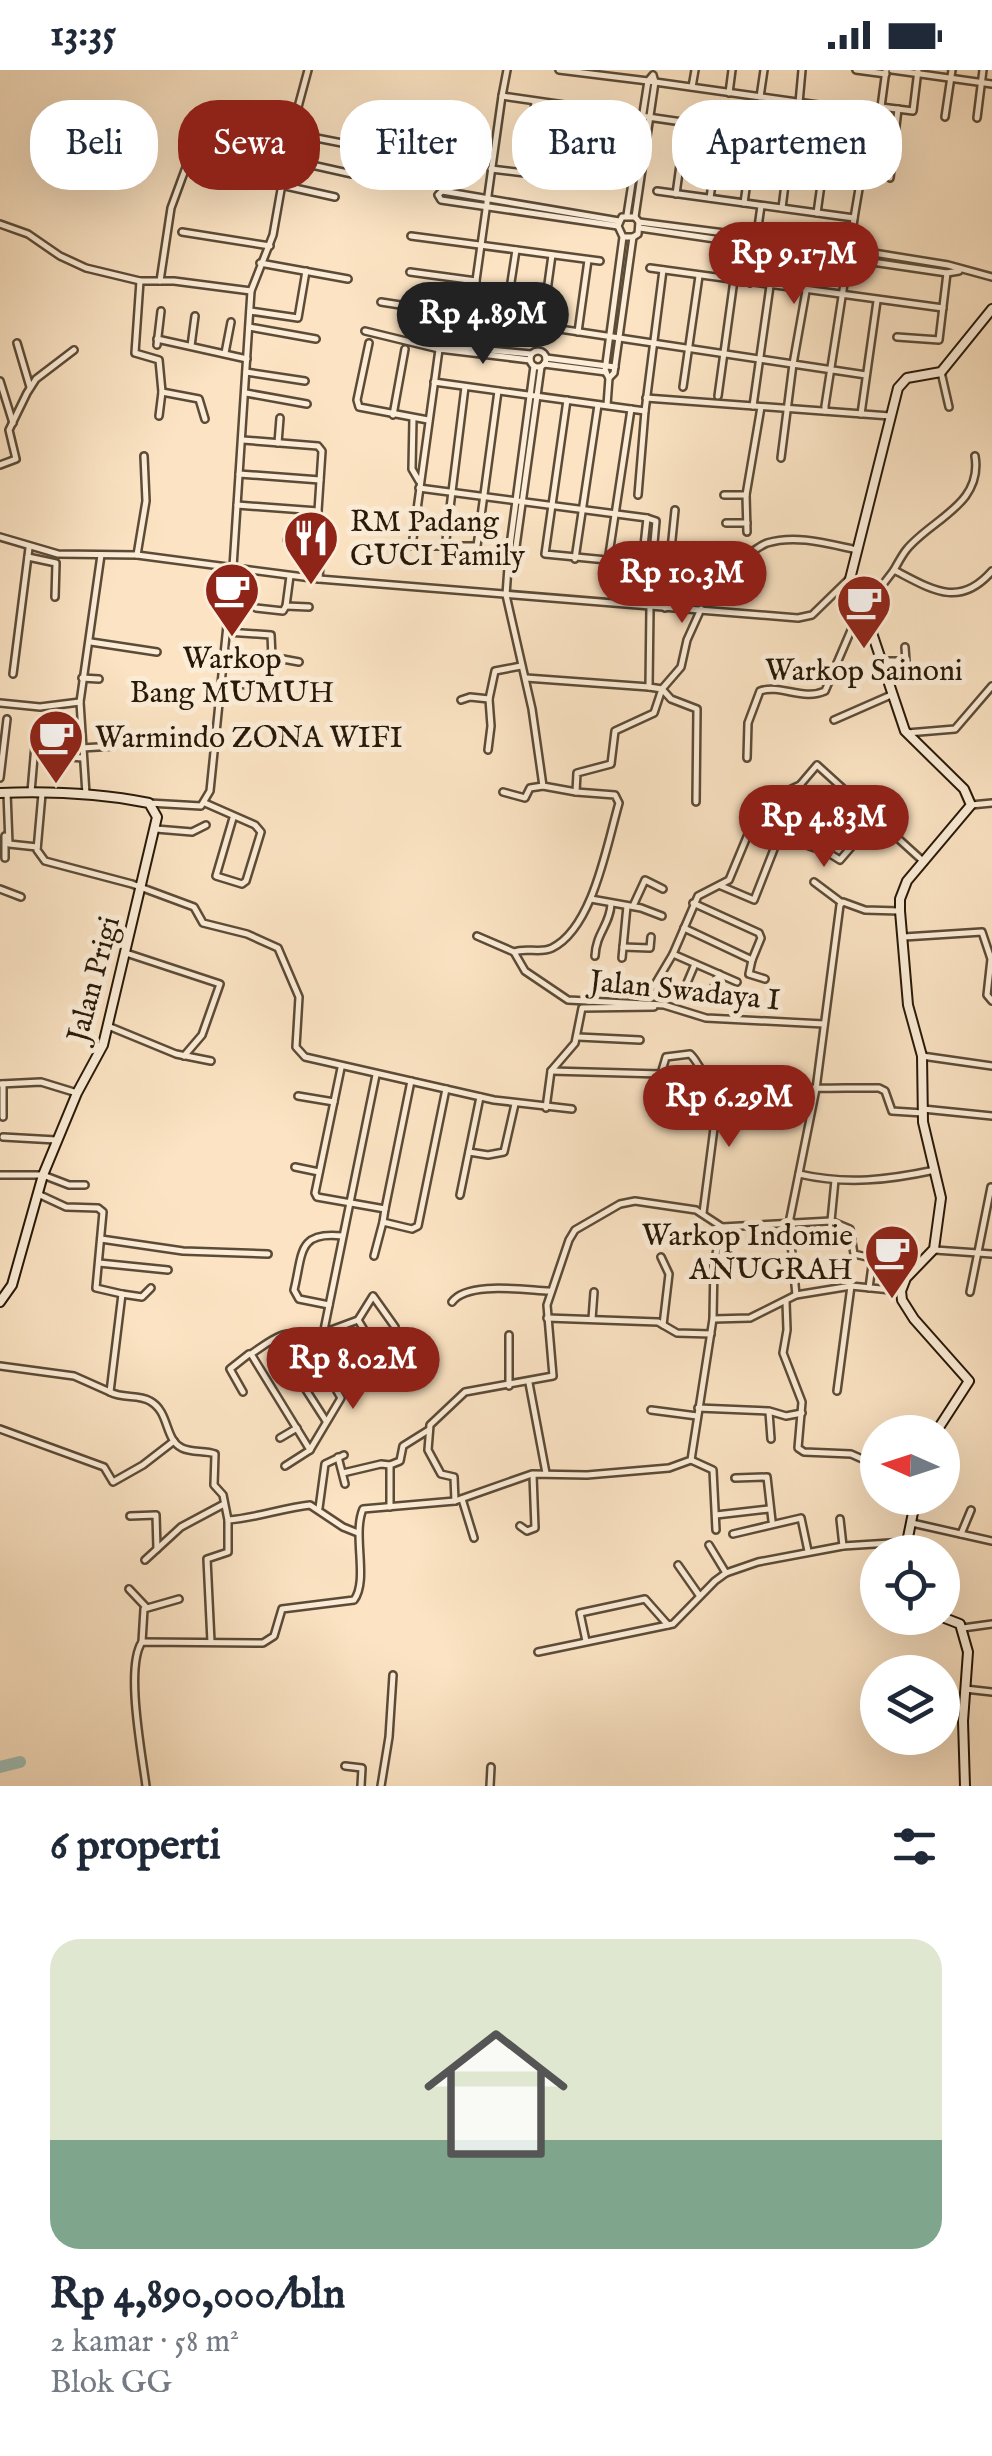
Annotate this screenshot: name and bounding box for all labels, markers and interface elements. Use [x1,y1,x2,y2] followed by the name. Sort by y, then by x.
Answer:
[50,11,116,59] text: 13:35
[30,100,158,190] chip: Beli
[178,100,320,190] chip: Sewa
[340,100,492,190] chip: Filter
[512,100,652,190] chip: Baru
[672,100,902,190] chip: Apartemen
[691,222,897,307] pin: Rp 9.17M
[731,234,857,275] text: Rp 9.17M
[380,282,586,367] pin: Rp 4.89M
[419,294,547,335] text: Rp 4.89M
[350,504,525,576] place label: RM Padang GUCI Family
[281,508,341,587] restaurant icon: RM Padang GUCI Family
[579,541,785,626] pin: Rp 10.3M
[620,553,744,594] text: Rp 10.3M
[202,560,262,639] cafe icon: Warkop Bang MUMUH
[834,572,894,651] cafe icon: Warkop Sainoni
[130,641,334,713] place label: Warkop Bang MUMUH
[765,653,963,691] place label: Warkop Sainoni
[26,707,86,786] cafe icon: Warmindo ZONA WIFI
[95,720,403,758] place label: Warmindo ZONA WIFI
[721,785,927,870] pin: Rp 4.83M
[761,797,887,838] text: Rp 4.83M
[59,912,130,1050] street label: Jalan Prigi
[585,963,782,1021] street label: Jalan Swadaya I
[626,1065,832,1150] pin: Rp 6.29M
[665,1077,793,1118] text: Rp 6.29M
[642,1218,853,1290] place label: Warkop Indomie ANUGRAH
[862,1222,922,1301] cafe icon: Warkop Indomie ANUGRAH
[250,1327,456,1412] pin: Rp 8.02M
[289,1339,417,1380] text: Rp 8.02M
[860,1415,960,1515] north arrow
[860,1415,960,1755] map controls
[860,1535,960,1635] button: locate
[860,1655,960,1755] button: layers
[887,1819,942,1874] icon: filters
[50,1820,221,1873] text: 6 properti
[406,2004,586,2184] icon: home
[50,2269,346,2322] text: Rp 4,890,000/bln
[50,2322,239,2363] text: 2 kamar · 58 m²
[50,2363,172,2404] text: Blok GG

